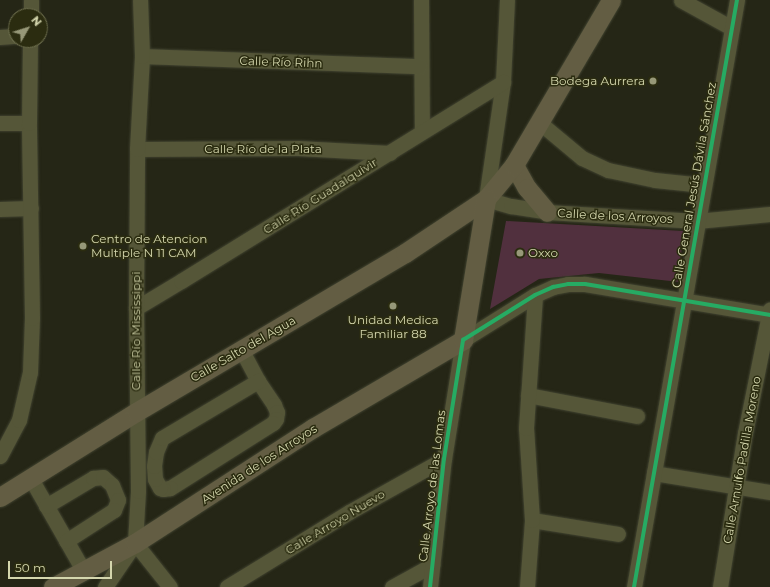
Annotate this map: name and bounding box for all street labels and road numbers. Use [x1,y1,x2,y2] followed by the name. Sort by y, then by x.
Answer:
[239,53,323,71] street label: Calle Río Rihn
[669,81,719,289] street label: Calle General Jesús Dávila Sánchez
[204,142,322,156] street label: Calle Río de la Plata
[260,155,380,237] street label: Calle Río Guadalquivir
[557,206,673,226] street label: Calle de los Arroyos
[129,272,143,390] street label: Calle Río Mississippi
[188,313,298,385] street label: Calle Salto del Agua
[720,375,764,545] street label: Calle Arnulfo Padilla Moreno
[416,409,448,563] street label: Calle Arroyo de las Lomas
[199,421,319,507] street label: Avenida de los Arroyos
[283,487,387,557] street label: Calle Arroyo Nuevo

